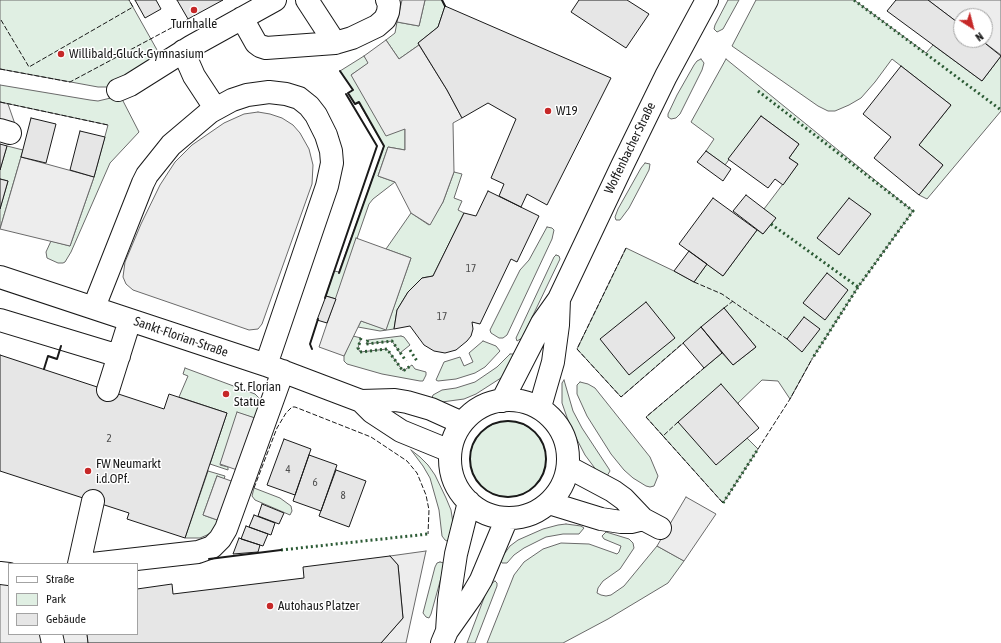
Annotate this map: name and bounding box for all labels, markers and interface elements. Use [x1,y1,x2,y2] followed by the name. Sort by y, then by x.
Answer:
[189,5,199,15] marker: Turnhalle
[953,8,993,48] north arrow
[171,16,217,32] place label: Turnhalle
[973,30,986,44] text: N
[69,46,204,62] place label: Willibald-Gluck-Gymnasium
[56,49,66,59] marker: Willibald-Gluck-Gymnasium
[601,100,659,196] street label: Woffenbacher Straße
[556,103,578,119] place label: W19
[543,106,553,116] marker: W19
[466,262,476,276] house number: 17
[437,310,447,324] house number: 17
[132,314,230,360] street label: Sankt-Florian-Straße
[234,379,281,410] place label: St. Florian Statue
[221,389,231,399] marker: St. Florian Statue
[106,432,112,446] house number: 2
[96,456,161,487] place label: FW Neumarkt i.d.OPf.
[285,463,291,477] house number: 4
[83,466,93,476] marker: FW Neumarkt i.d.OPf.
[312,476,318,490] house number: 6
[340,489,346,503] house number: 8
[8,563,138,635] legend
[46,572,74,586] text: Straße
[46,592,66,606] text: Park
[278,598,359,614] place label: Autohaus Platzer
[265,601,275,611] marker: Autohaus Platzer
[46,612,86,626] text: Gebäude

